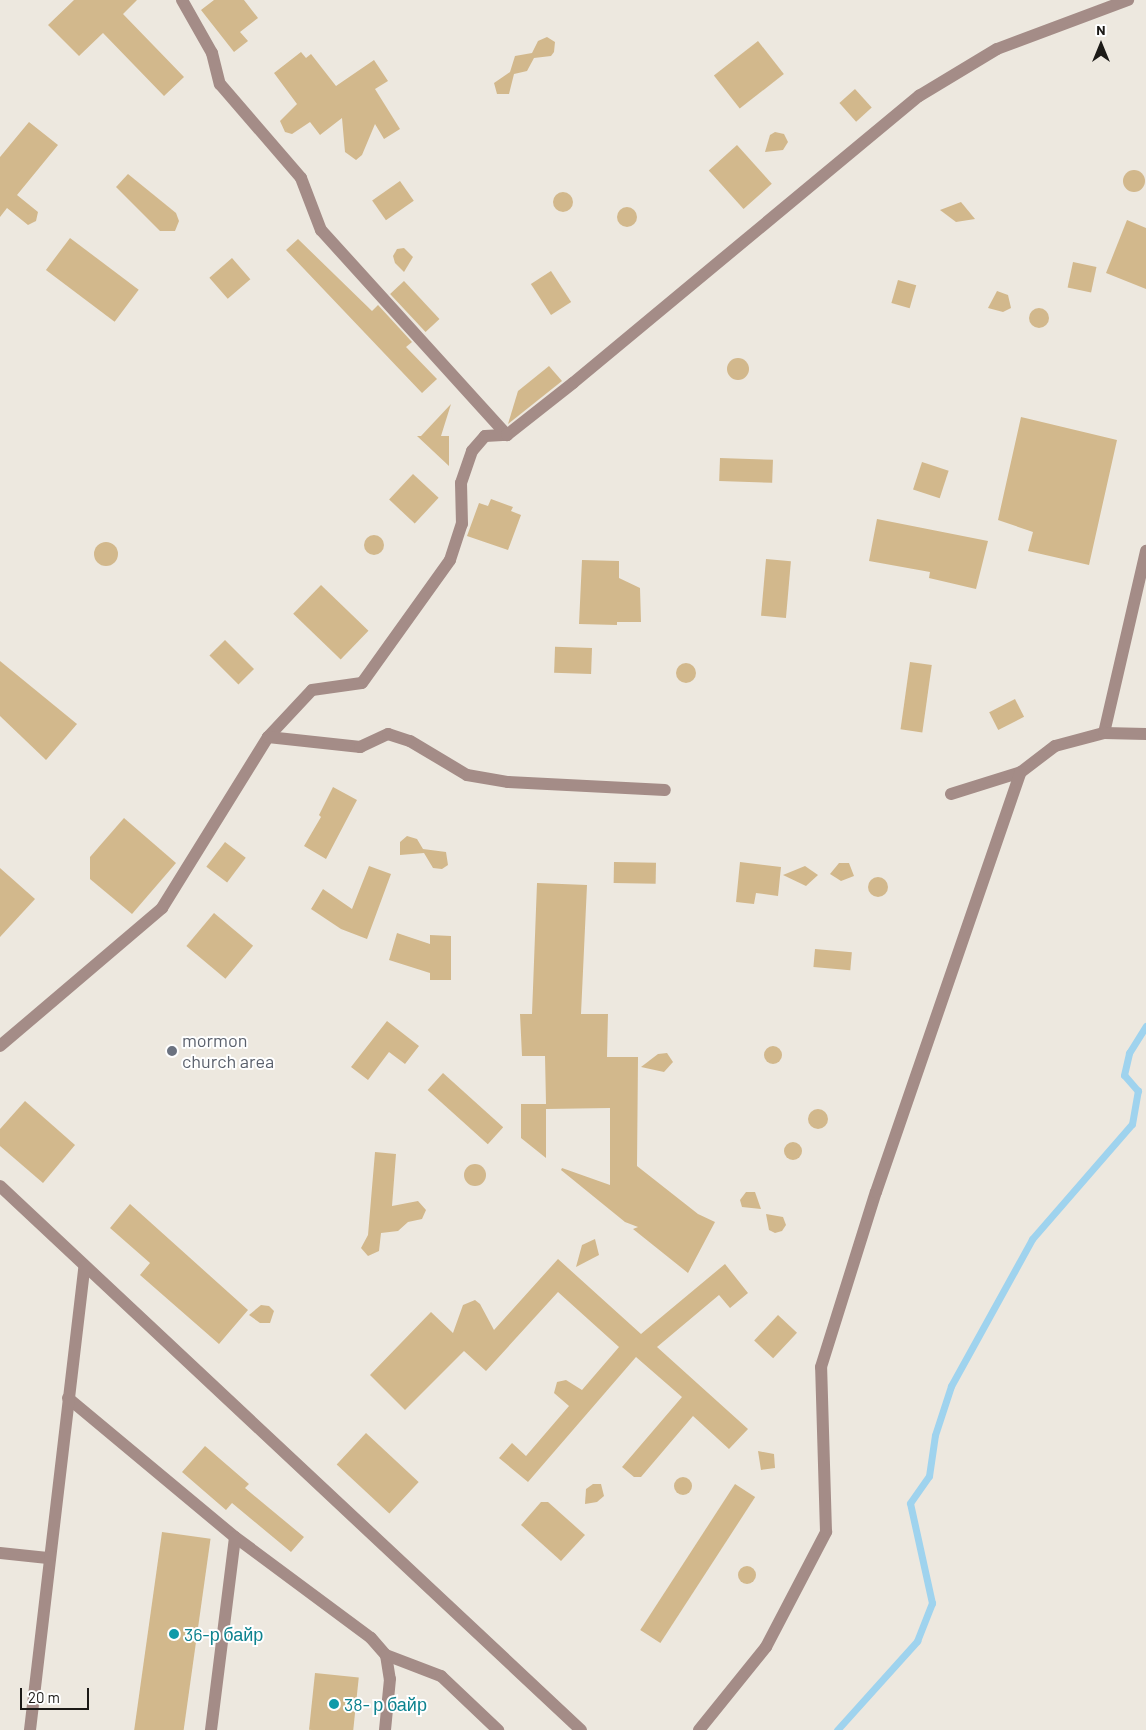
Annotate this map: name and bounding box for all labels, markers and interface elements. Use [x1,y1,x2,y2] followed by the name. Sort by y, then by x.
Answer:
[1076,20,1126,70] north arrow
[1096,21,1106,38] text: N
[182,1030,274,1072] place label: mormon church area
[166,1045,178,1057] marker: mormon church area
[184,1623,263,1645] place label: 36-р байр
[168,1628,180,1640] marker: 36-р байр
[22,1678,91,1710] scale bar
[28,1688,60,1706] text: 20 m
[344,1693,427,1715] place label: 38- р байр
[328,1698,340,1710] marker: 38- р байр

